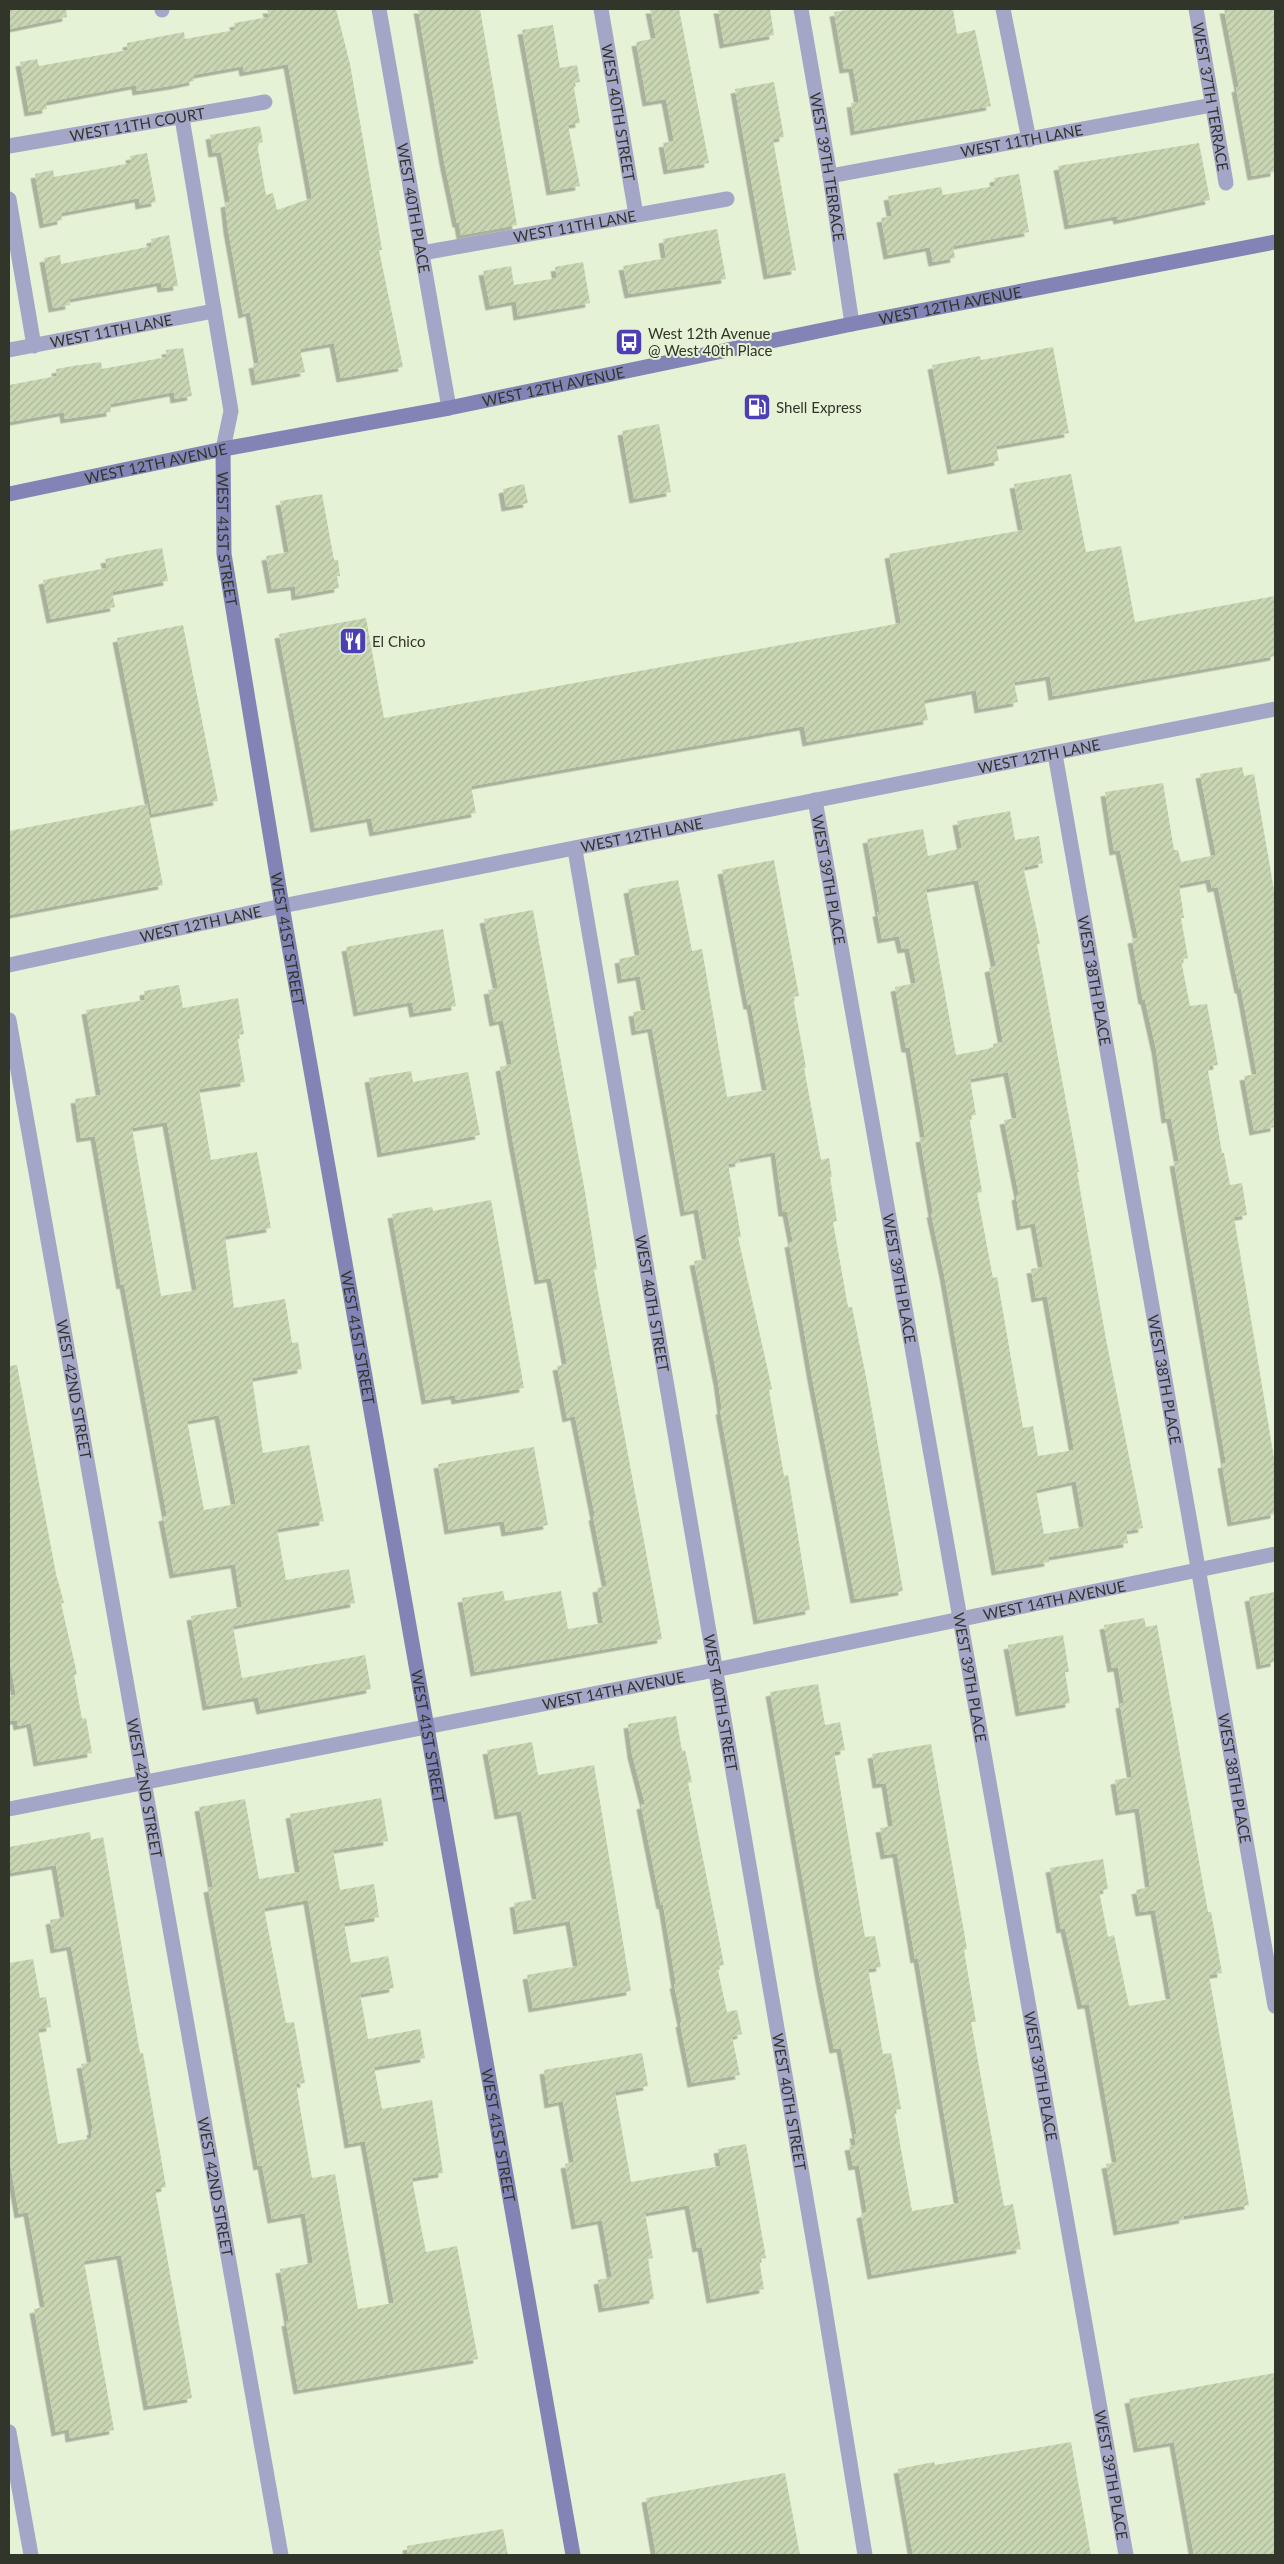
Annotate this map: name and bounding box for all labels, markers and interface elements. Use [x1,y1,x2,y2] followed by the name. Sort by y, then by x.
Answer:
[1189,21,1233,172] street label: WEST 37TH TERRACE
[598,43,639,183] street label: WEST 40TH STREET
[807,91,849,242] street label: WEST 39TH TERRACE
[68,103,206,144] street label: WEST 11TH COURT
[959,120,1084,161] street label: WEST 11TH LANE
[394,142,434,274] street label: WEST 40TH PLACE
[512,206,637,246] street label: WEST 11TH LANE
[877,282,1023,328] street label: WEST 12TH AVENUE
[48,310,174,351] street label: WEST 11TH LANE
[648,324,772,359] place label: West 12th Avenue @ West 40th Place
[614,327,644,357] bus stop icon: West 12th Avenue @ West 40th Place
[481,363,626,410] street label: WEST 12TH AVENUE
[742,392,772,422] fuel station icon: Shell Express
[776,398,862,416] place label: Shell Express
[83,439,229,487] street label: WEST 12TH AVENUE
[214,471,241,607] street label: WEST 41ST STREET
[338,626,368,656] restaurant icon: El Chico
[372,632,426,650] place label: El Chico
[976,735,1102,777] street label: WEST 12TH LANE
[809,813,849,946] street label: WEST 39TH PLACE
[579,814,704,856] street label: WEST 12TH LANE
[268,871,308,1007] street label: WEST 41ST STREET
[138,902,263,946] street label: WEST 12TH LANE
[1075,914,1115,1047] street label: WEST 38TH PLACE
[879,1212,920,1345] street label: WEST 39TH PLACE
[632,1233,673,1373] street label: WEST 40TH STREET
[338,1270,379,1406] street label: WEST 41ST STREET
[1145,1313,1185,1446] street label: WEST 38TH PLACE
[53,1318,96,1461] street label: WEST 42ND STREET
[981,1576,1127,1623] street label: WEST 14TH AVENUE
[950,1611,991,1744] street label: WEST 39TH PLACE
[701,1633,742,1773] street label: WEST 40TH STREET
[541,1667,686,1713] street label: WEST 14TH AVENUE
[408,1668,449,1805] street label: WEST 41ST STREET
[1215,1712,1255,1845] street label: WEST 38TH PLACE
[124,1717,166,1859] street label: WEST 42ND STREET
[1021,2010,1061,2142] street label: WEST 39TH PLACE
[769,2032,810,2172] street label: WEST 40TH STREET
[478,2067,520,2203] street label: WEST 41ST STREET
[195,2116,237,2258] street label: WEST 42ND STREET
[1091,2409,1132,2541] street label: WEST 39TH PLACE

